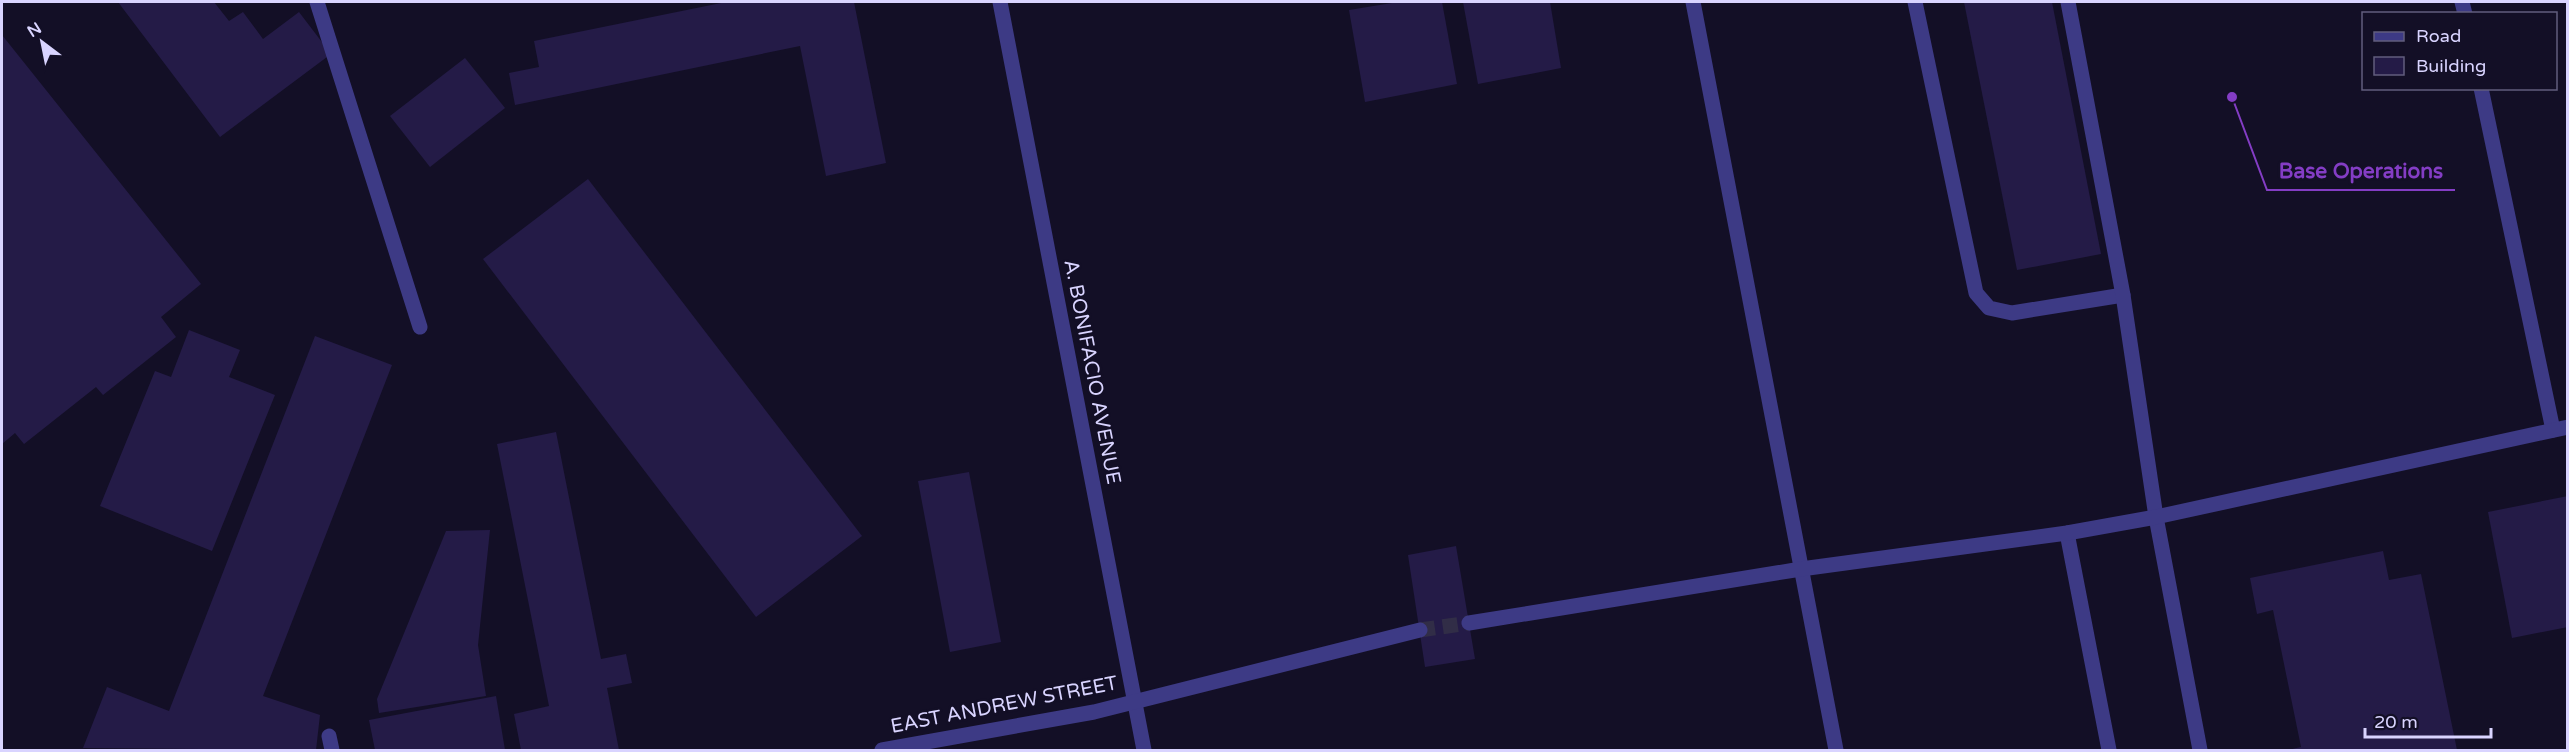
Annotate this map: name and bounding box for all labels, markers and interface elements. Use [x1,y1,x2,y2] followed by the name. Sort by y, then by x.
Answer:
[12,12,72,72] north arrow
[2362,12,2557,90] legend
[24,18,45,42] text: N
[2416,25,2461,47] text: Road
[2416,55,2486,77] text: Building
[2267,151,2455,190] callout: Base Operations
[2279,159,2443,184] text: Base Operations
[1058,257,1126,487] street label: A. BONIFACIO AVENUE
[888,671,1120,739] street label: EAST ANDREW STREET
[2365,701,2491,739] scale bar
[2374,711,2418,733] text: 20 m

